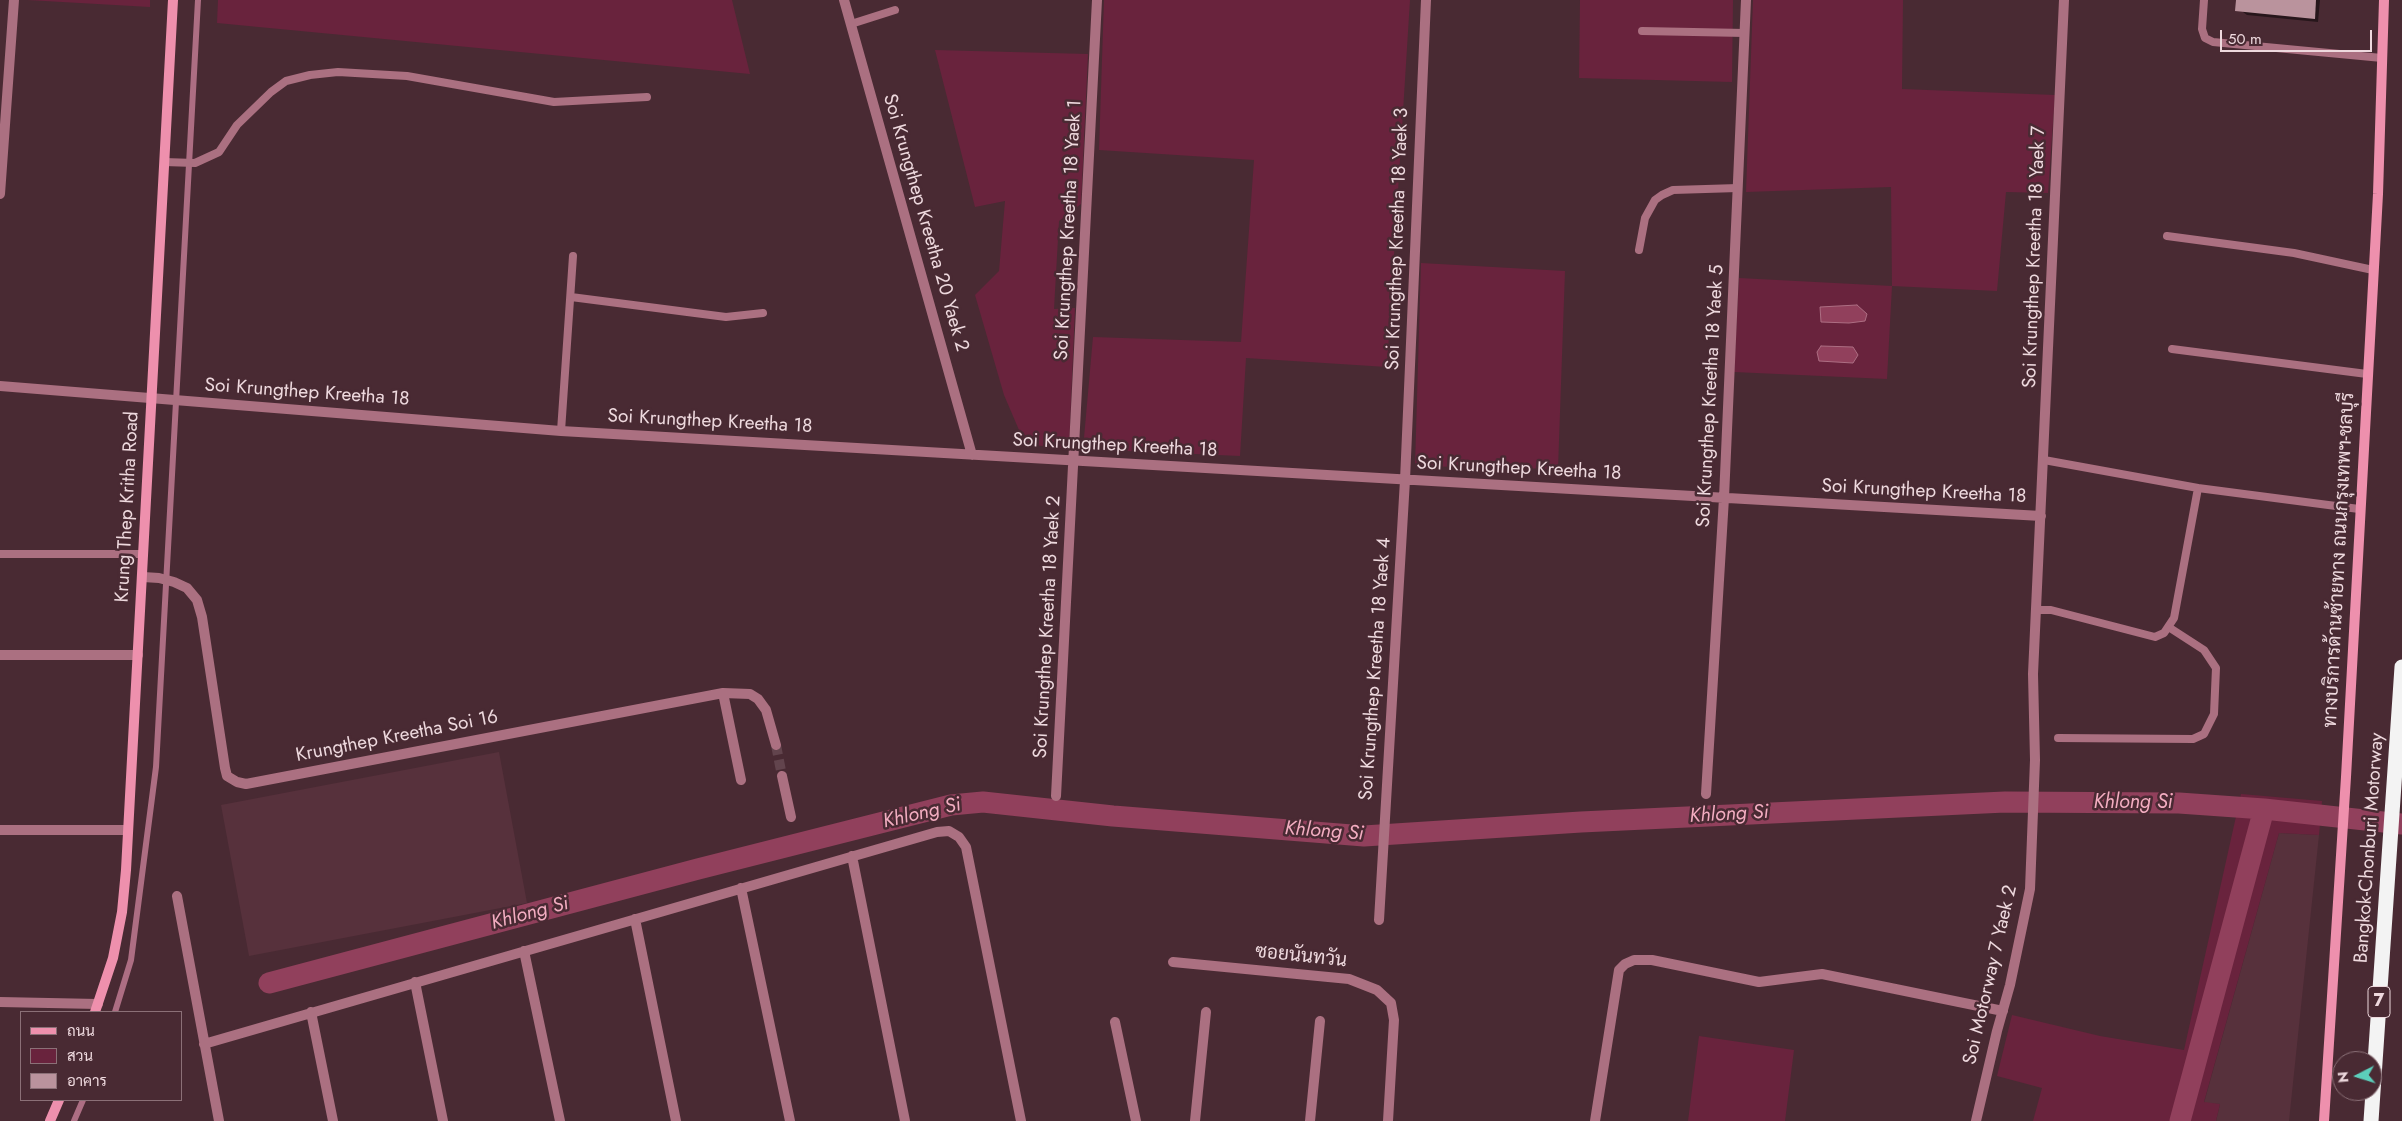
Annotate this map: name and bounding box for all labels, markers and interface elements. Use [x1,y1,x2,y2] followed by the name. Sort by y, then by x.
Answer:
[2222,20,2374,52] scale bar
[2228,28,2262,50] text: 50 m
[877,92,973,354] street label: Soi Krungthep Kreetha 20 Yaek 2
[1051,99,1087,361] street label: Soi Krungthep Kreetha 18 Yaek 1
[1382,107,1414,371] street label: Soi Krungthep Kreetha 18 Yaek 3
[2019,125,2051,389] street label: Soi Krungthep Kreetha 18 Yaek 7
[1693,264,1729,528] street label: Soi Krungthep Kreetha 18 Yaek 5
[204,374,410,412] street label: Soi Krungthep Kreetha 18
[2320,392,2360,728] street label: ทางบริการด้านซ้ายทาง ถนนกรุงเทพฯ-ชลบุรี
[607,405,813,439] street label: Soi Krungthep Kreetha 18
[112,411,144,603] street label: Krung Thep Kritha Road
[1012,429,1218,463] street label: Soi Krungthep Kreetha 18
[1416,452,1622,486] street label: Soi Krungthep Kreetha 18
[1821,475,2027,509] street label: Soi Krungthep Kreetha 18
[1030,495,1066,759] street label: Soi Krungthep Kreetha 18 Yaek 2
[1355,537,1397,801] street label: Soi Krungthep Kreetha 18 Yaek 4
[294,706,500,768] street label: Krungthep Kreetha Soi 16
[2351,732,2389,964] street label: Bangkok-Chonburi Motorway
[2093,791,2173,815] water label: Khlong Si
[881,793,963,835] water label: Khlong Si
[1689,801,1769,829] water label: Khlong Si
[1284,817,1364,847] water label: Khlong Si
[1959,883,2023,1067] street label: Soi Motorway 7 Yaek 2
[489,892,571,936] water label: Khlong Si
[1254,941,1348,973] street label: ซอยนันทวัน
[2368,986,2390,1018] road number: 7
[20,1011,182,1101] legend
[67,1020,95,1042] text: ถนน
[67,1045,93,1067] text: สวน
[2332,1051,2382,1101] north arrow
[67,1070,107,1092] text: อาคาร
[2333,1071,2354,1084] text: N

